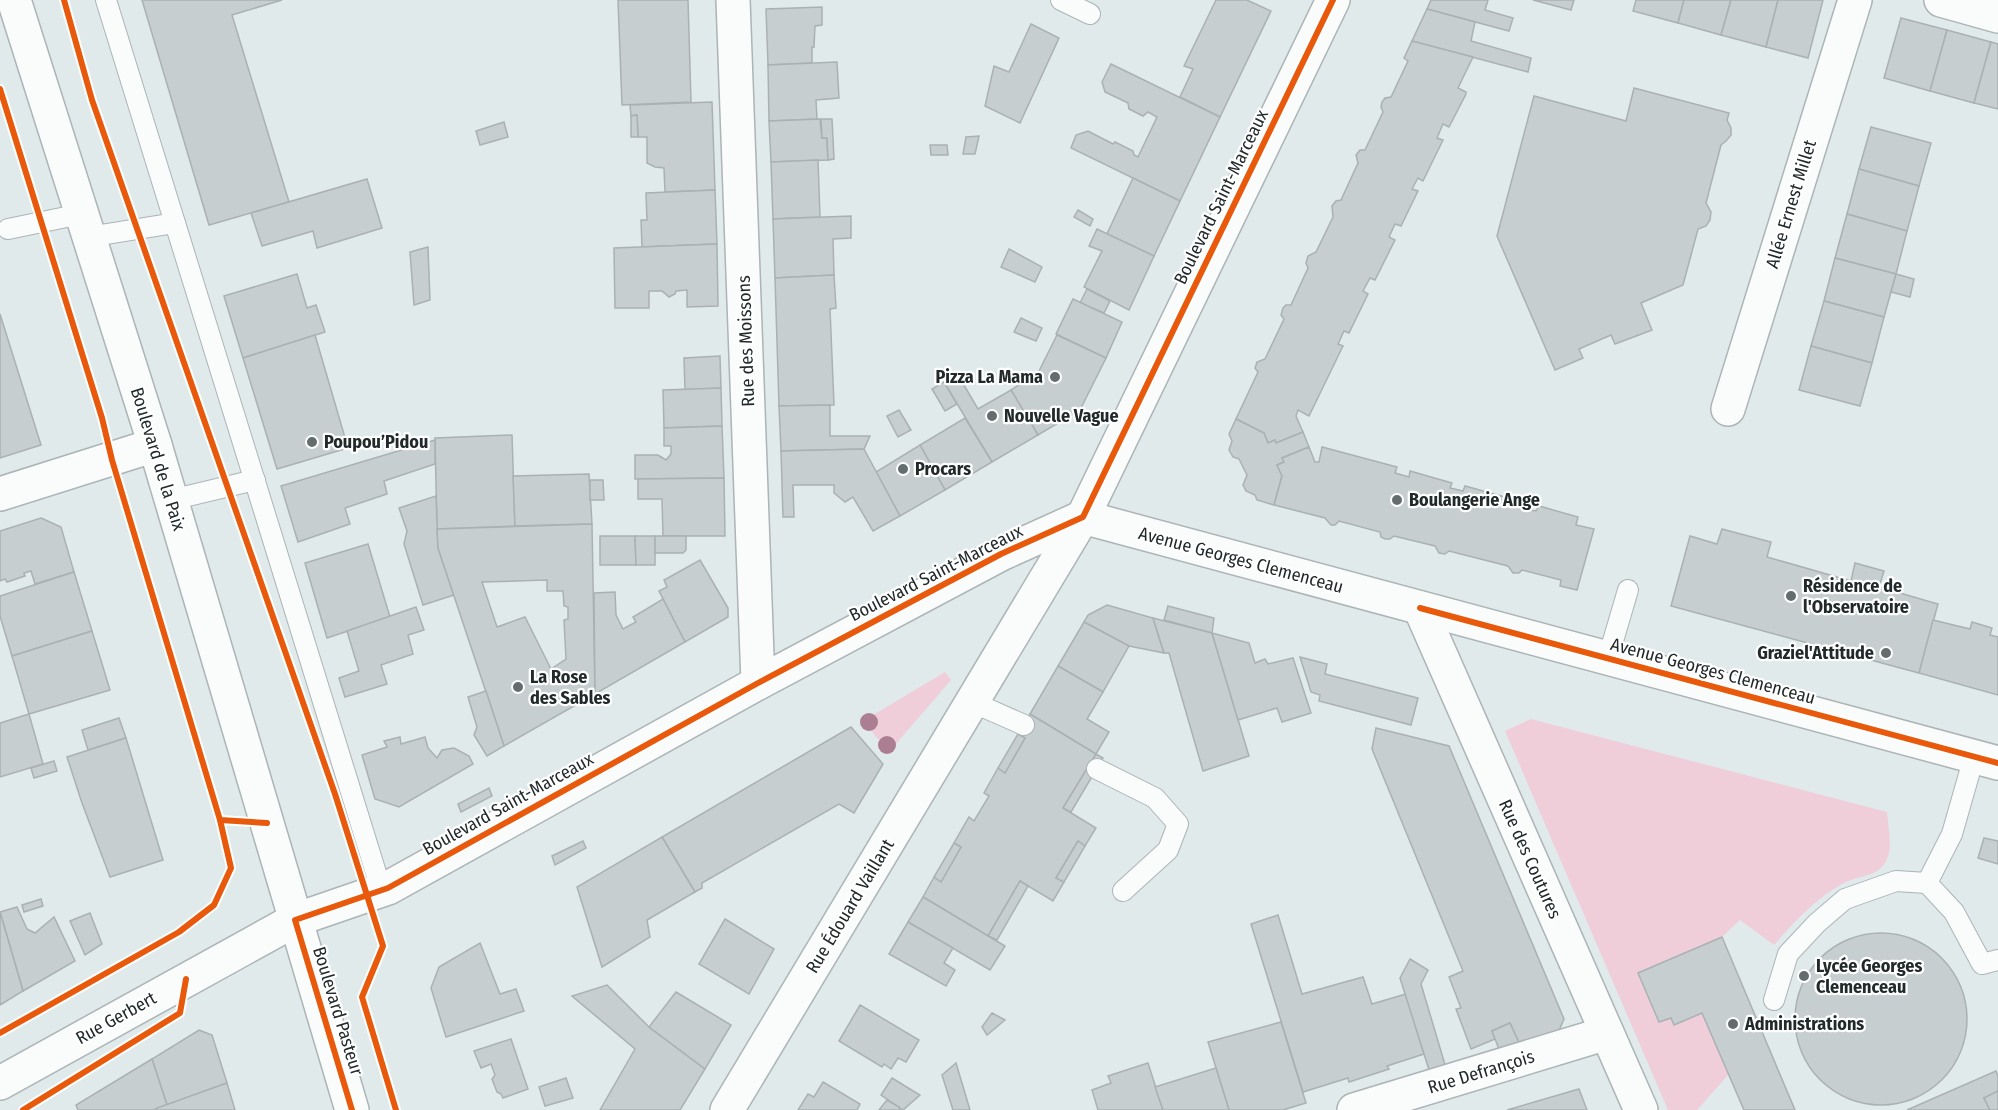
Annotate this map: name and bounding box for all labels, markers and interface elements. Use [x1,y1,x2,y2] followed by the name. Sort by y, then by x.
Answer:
[1169,106,1273,288] street label: Boulevard Saint-Marceaux
[1761,137,1821,271] street label: Allée Ernest Millet
[733,275,759,407] street label: Rue des Moissons
[935,366,1043,388] place label: Pizza La Mama
[1048,370,1062,384] marker: Pizza La Mama
[126,385,190,533] street label: Boulevard de la Paix
[1004,405,1119,427] place label: Nouvelle Vague
[985,409,999,423] marker: Nouvelle Vague
[324,431,428,453] place label: Poupou’Pidou
[305,435,319,449] marker: Poupou’Pidou
[915,458,971,480] place label: Procars
[896,462,910,476] marker: Procars
[1409,489,1540,511] place label: Boulangerie Ange
[1390,493,1404,507] marker: Boulangerie Ange
[846,520,1026,626] street label: Boulevard Saint-Marceaux
[1136,522,1346,598] street label: Avenue Georges Clemenceau
[1803,575,1909,618] place label: Résidence de l'Observatoire
[1784,589,1798,603] marker: Résidence de l'Observatoire
[1608,633,1818,709] street label: Avenue Georges Clemenceau
[1757,642,1874,664] place label: Graziel'Attitude
[1879,646,1893,660] marker: Graziel'Attitude
[530,666,611,709] place label: La Rose des Sables
[511,680,525,694] marker: La Rose des Sables
[419,748,597,860] street label: Boulevard Saint-Marceaux
[1494,796,1566,922] street label: Rue des Coutures
[800,834,899,977] street label: Rue Édouard Vaillant
[308,944,368,1079] street label: Boulevard Pasteur
[1816,955,1922,998] place label: Lycée Georges Clemenceau
[1797,969,1811,983] marker: Lycée Georges Clemenceau
[72,987,160,1049] street label: Rue Gerbert
[1744,1013,1864,1035] place label: Administrations
[1726,1017,1740,1031] marker: Administrations
[1425,1045,1537,1099] street label: Rue Defrançois

